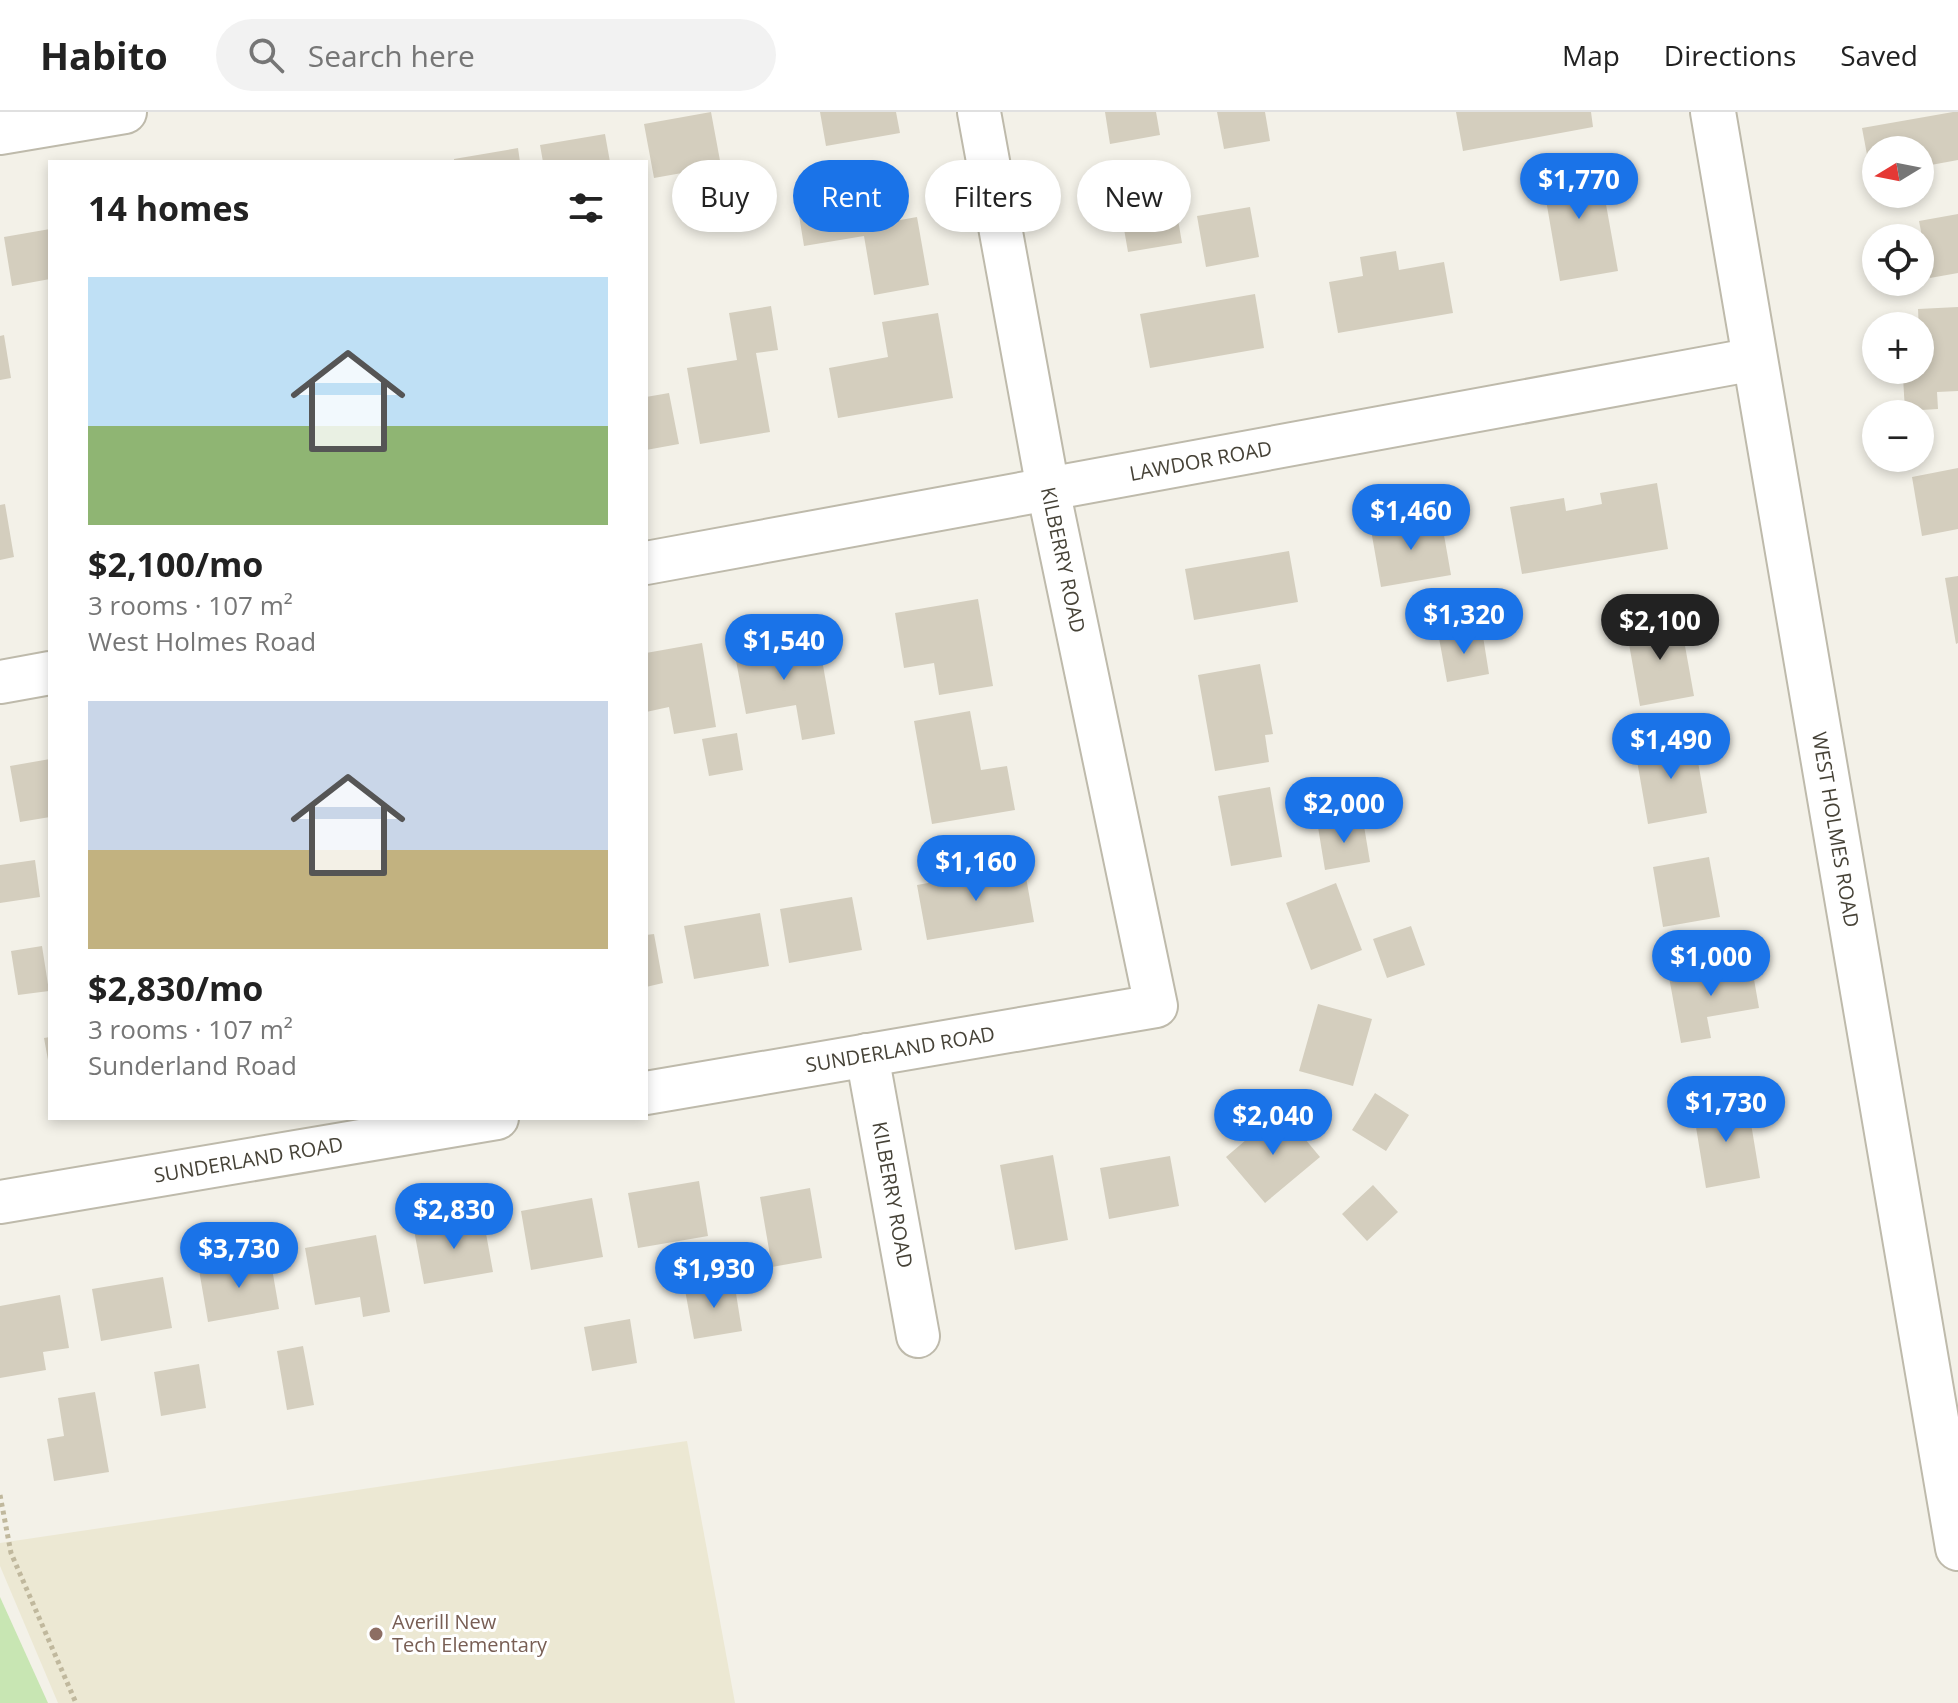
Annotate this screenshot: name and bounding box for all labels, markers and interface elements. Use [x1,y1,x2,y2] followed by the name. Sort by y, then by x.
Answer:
[216,19,776,91] search box
[40,29,168,81] text: Habito
[244,33,288,77] icon: search
[308,35,475,76] text: Search here
[1562,36,1620,74] text: Map
[1664,36,1796,74] text: Directions
[1840,36,1918,74] text: Saved
[1862,136,1934,208] north arrow
[1862,136,1934,472] map controls
[1514,153,1644,221] pin: $1,770
[672,160,777,232] chip: Buy
[793,160,909,232] chip: Rent
[925,160,1061,232] chip: Filters
[1077,160,1191,232] chip: New
[1538,161,1620,197] text: $1,770
[88,185,249,231] text: 14 homes
[564,186,608,230] icon: filters
[1862,224,1934,296] button: locate
[1862,312,1934,384] button: +
[276,329,420,473] icon: home
[1862,400,1934,472] button: −
[1127,434,1274,487] street label: LAWDOR ROAD
[1035,484,1092,635] street label: KILBERRY ROAD
[1346,484,1476,552] pin: $1,460
[1370,492,1452,528] text: $1,460
[88,541,263,587] text: $2,100/mo
[88,587,293,623] text: 3 rooms · 107 m²
[1399,588,1529,656] pin: $1,320
[1595,594,1725,662] pin: $2,100
[1423,596,1505,632] text: $1,320
[1619,602,1701,638] text: $2,100
[719,614,849,682] pin: $1,540
[743,622,825,658] text: $1,540
[88,623,316,659] text: West Holmes Road
[1606,713,1736,781] pin: $1,490
[1630,721,1712,757] text: $1,490
[1806,730,1866,929] street label: WEST HOLMES ROAD
[276,753,420,897] icon: home
[1279,777,1409,845] pin: $2,000
[1303,785,1385,821] text: $2,000
[911,835,1041,903] pin: $1,160
[935,843,1017,879] text: $1,160
[1646,930,1776,998] pin: $1,000
[1670,938,1752,974] text: $1,000
[88,965,263,1011] text: $2,830/mo
[88,1011,293,1047] text: 3 rooms · 107 m²
[804,1020,997,1079] street label: SUNDERLAND ROAD
[88,1047,297,1083] text: Sunderland Road
[1661,1076,1791,1144] pin: $1,730
[1685,1084,1767,1120] text: $1,730
[1208,1089,1338,1157] pin: $2,040
[1232,1097,1314,1133] text: $2,040
[866,1119,919,1270] street label: KILBERRY ROAD
[152,1130,345,1189] street label: SUNDERLAND ROAD
[389,1183,519,1251] pin: $2,830
[413,1191,495,1227] text: $2,830
[174,1222,304,1290] pin: $3,730
[198,1230,280,1266] text: $3,730
[649,1242,779,1310] pin: $1,930
[673,1250,755,1286] text: $1,930
[392,1608,548,1658] place label: Averill New Tech Elementary
[367,1625,385,1643] marker: Averill New Tech Elementary

